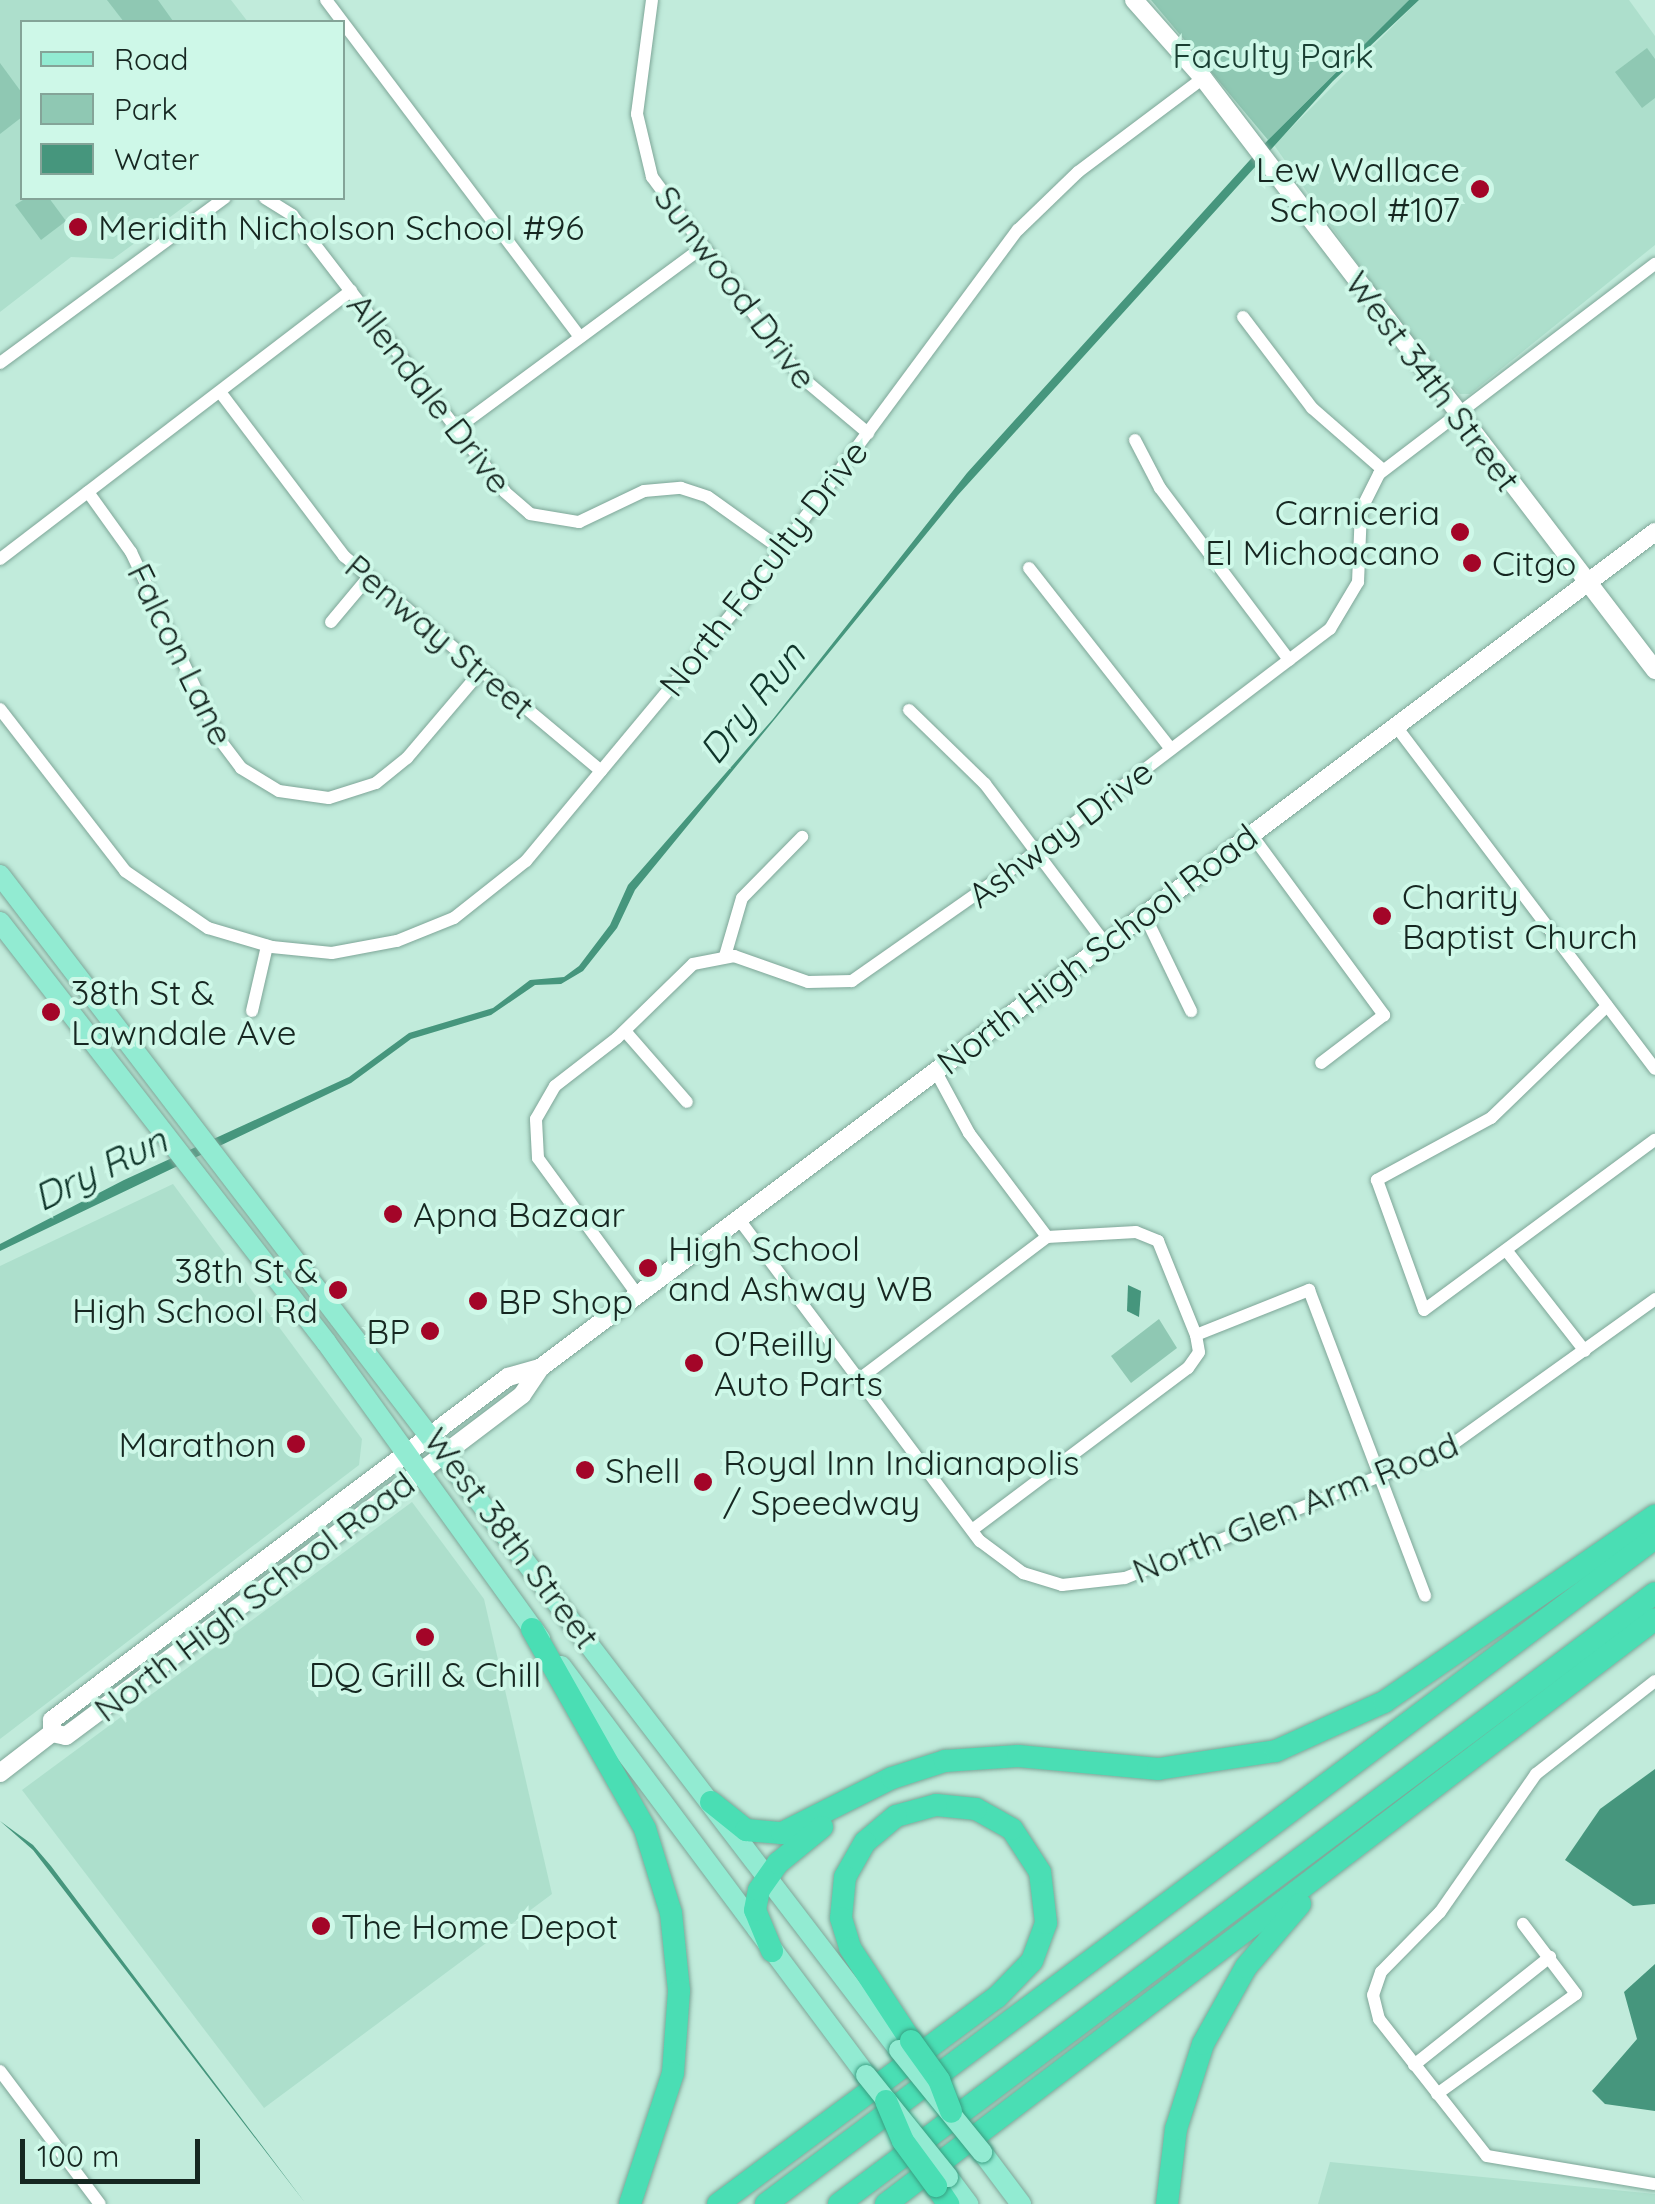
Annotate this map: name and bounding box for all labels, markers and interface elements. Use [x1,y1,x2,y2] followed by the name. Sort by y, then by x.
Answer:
[20,20,345,200] legend
[1172,34,1374,76] park label: Faculty Park
[114,40,188,78] text: Road
[114,90,178,128] text: Park
[114,140,199,178] text: Water
[1256,148,1460,230] place label: Lew Wallace School #107
[646,177,826,397] street label: Sunwood Drive
[1469,178,1491,200] marker: Lew Wallace School #107
[98,206,584,248] place label: Meridith Nicholson School #96
[67,216,89,238] marker: Meridith Nicholson School #96
[1337,263,1529,499] street label: West 34th Street
[339,285,521,501] street label: Allendale Drive
[650,432,876,704] street label: North Faculty Drive
[1205,491,1440,573] place label: Carniceria El Michoacano
[1449,521,1471,543] marker: Carniceria El Michoacano
[1492,542,1576,584] place label: Citgo
[337,545,543,727] street label: Penway Street
[1461,552,1483,574] marker: Citgo
[119,556,243,752] street label: Falcon Lane
[689,633,815,773] water label: Dry Run
[959,750,1161,916] street label: Ashway Drive
[929,815,1265,1083] street label: North High School Road
[1402,875,1638,957] place label: Charity Baptist Church
[1371,905,1393,927] marker: Charity Baptist Church
[71,971,296,1053] place label: 38th St & Lawndale Ave
[40,1001,62,1023] marker: 38th St & Lawndale Ave
[26,1117,174,1221] water label: Dry Run
[413,1193,625,1235] place label: Apna Bazaar
[382,1203,404,1225] marker: Apna Bazaar
[668,1227,933,1309] place label: High School and Ashway WB
[72,1249,318,1331] place label: 38th St & High School Rd
[637,1257,659,1279] marker: High School and Ashway WB
[327,1279,349,1301] marker: 38th St & High School Rd
[498,1280,633,1322] place label: BP Shop
[467,1290,489,1312] marker: BP Shop
[366,1310,410,1352] place label: BP
[419,1320,441,1342] marker: BP
[714,1322,883,1404] place label: O'Reilly Auto Parts
[683,1352,705,1374] marker: O'Reilly Auto Parts
[415,1420,609,1656] street label: West 38th Street
[1126,1422,1464,1592] street label: North Glen Arm Road
[118,1423,276,1465] place label: Marathon
[285,1433,307,1455] marker: Marathon
[723,1441,1080,1523] place label: Royal Inn Indianapolis / Speedway
[605,1449,680,1491] place label: Shell
[574,1459,596,1481] marker: Shell
[86,1462,422,1730] street label: North High School Road
[692,1471,714,1493] marker: Royal Inn Indianapolis / Speedway
[414,1626,436,1648] marker: DQ Grill & Chill
[309,1653,541,1695] place label: DQ Grill & Chill
[341,1905,618,1947] place label: The Home Depot
[310,1915,332,1937] marker: The Home Depot
[25,2119,205,2181] scale bar
[37,2137,119,2175] text: 100 m

